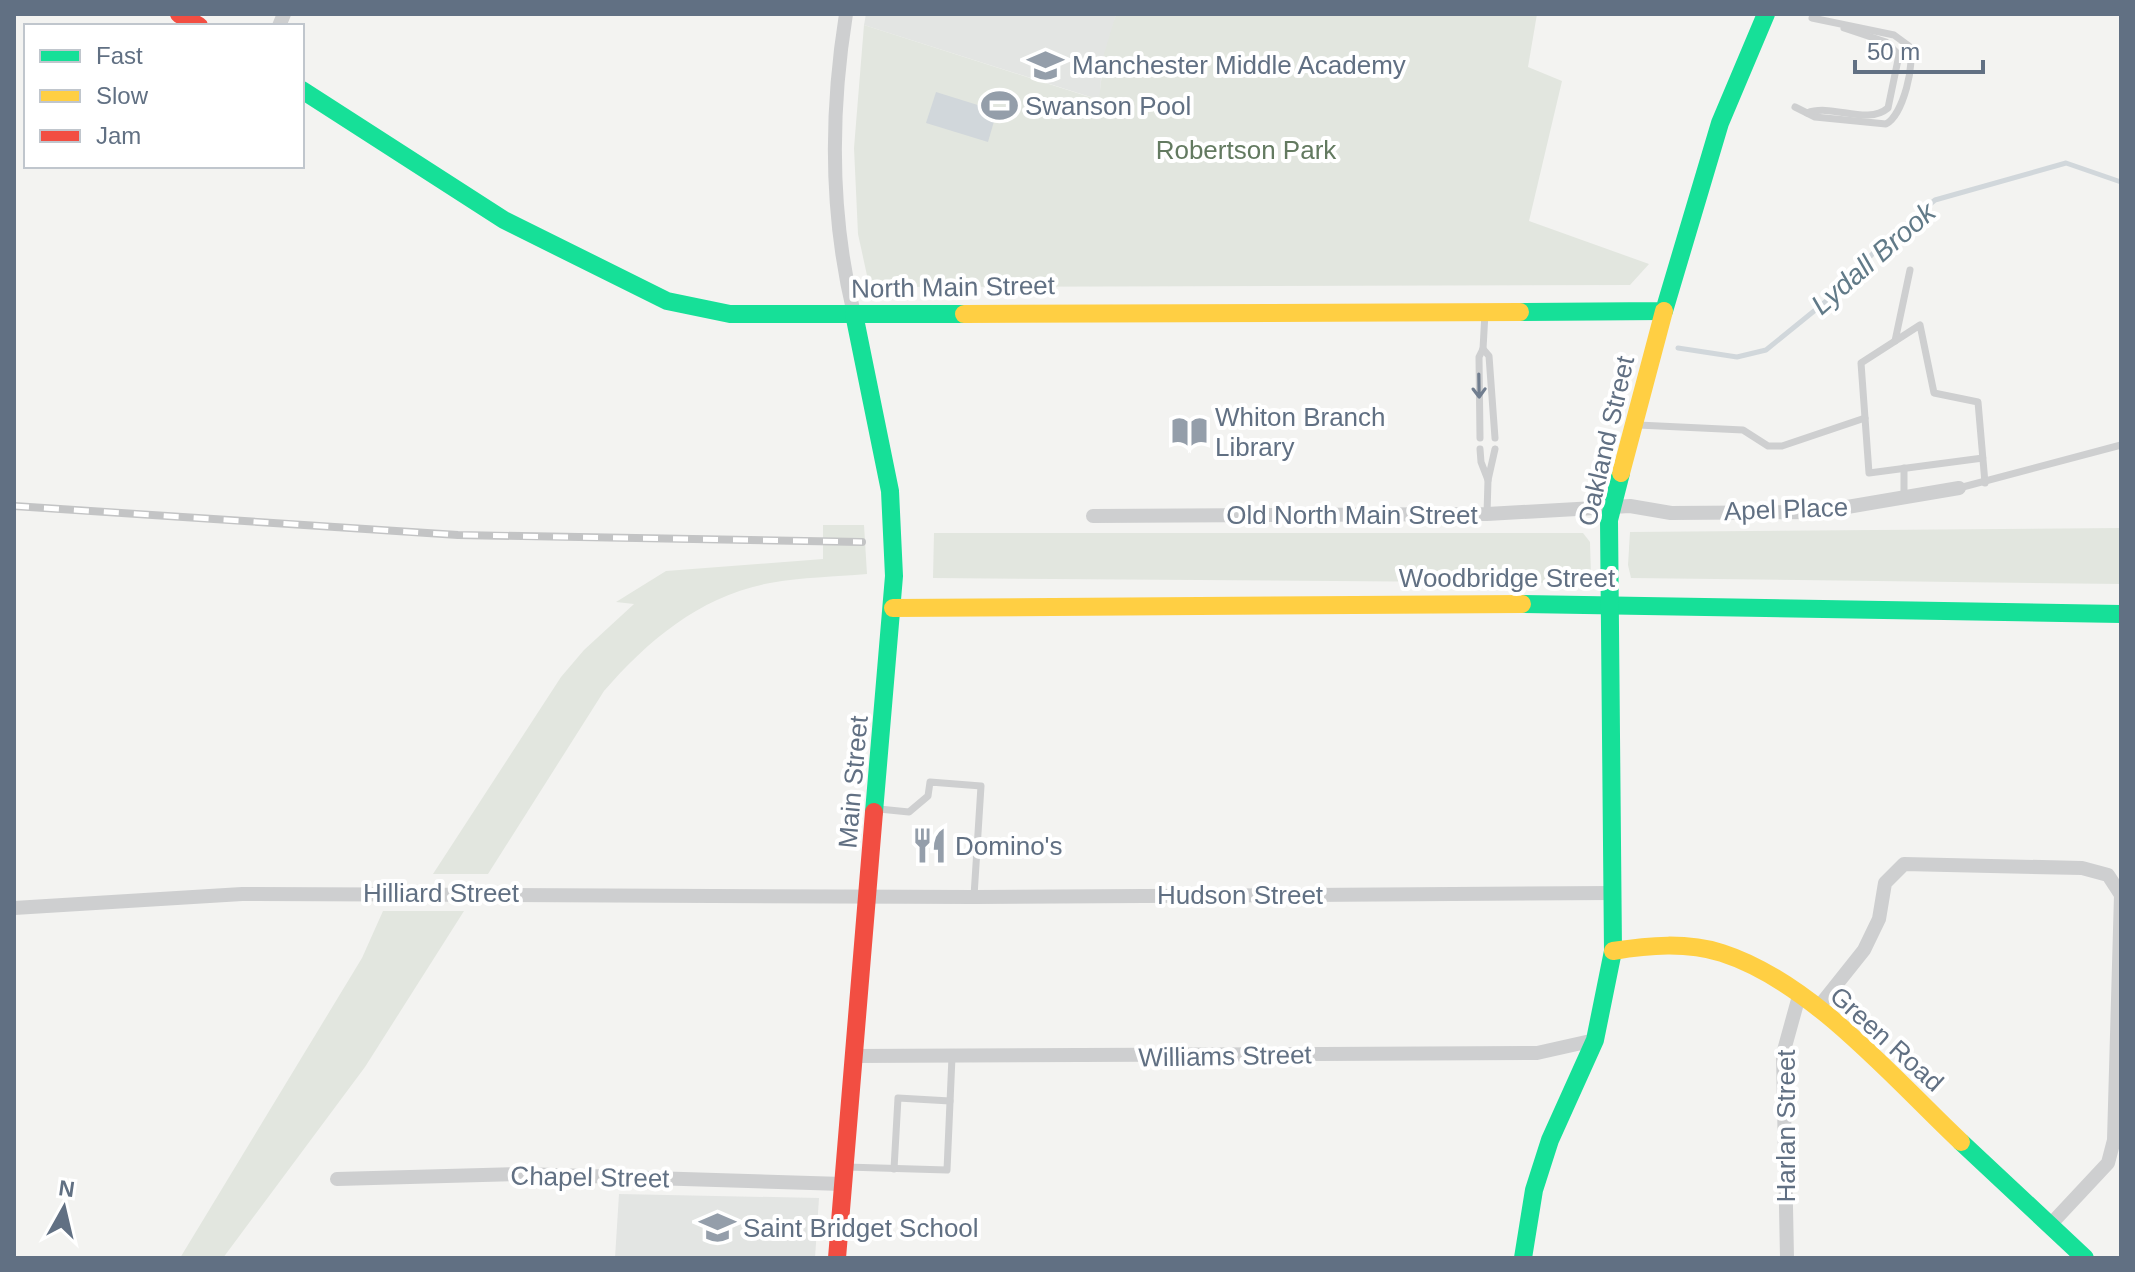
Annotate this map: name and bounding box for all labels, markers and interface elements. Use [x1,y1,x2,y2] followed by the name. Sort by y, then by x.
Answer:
[24,24,304,168] legend
[1855,24,1983,74] scale bar
[1867,38,1920,65] text: 50 m
[96,42,143,69] text: Fast
[1027,46,1065,84] school or university icon: Manchester Middle Academy
[1072,50,1406,80] place label: Manchester Middle Academy
[96,82,149,109] text: Slow
[980,87,1018,125] sports icon: Swanson Pool
[1025,91,1191,121] place label: Swanson Pool
[96,122,141,149] text: Jam
[1156,135,1337,165] park label: Robertson Park
[1805,195,1943,320] water label: Lydall Brook
[851,270,1056,304] street label: North Main Street
[1572,352,1640,529] street label: Oakland Street
[1472,372,1487,399] one-way arrow
[1215,402,1386,462] place label: Whiton Branch Library
[1170,413,1208,451] library icon: Whiton Branch Library
[1723,492,1849,526] street label: Apel Place
[1226,500,1478,530] street label: Old North Main Street
[1399,563,1616,593] street label: Woodbridge Street
[832,714,874,850] street label: Main Street
[910,827,948,865] restaurant icon: Domino's
[955,831,1063,861] place label: Domino's
[363,878,520,908] street label: Hilliard Street
[1157,880,1324,910] street label: Hudson Street
[1824,980,1950,1098] street label: Green Road
[1138,1039,1313,1073] street label: Williams Street
[1771,1049,1801,1203] street label: Harlan Street
[510,1161,671,1193] street label: Chapel Street
[24,1168,104,1248] north arrow
[57,1175,76,1202] text: N
[698,1209,736,1247] school or university icon: Saint Bridget School
[743,1213,979,1243] place label: Saint Bridget School

